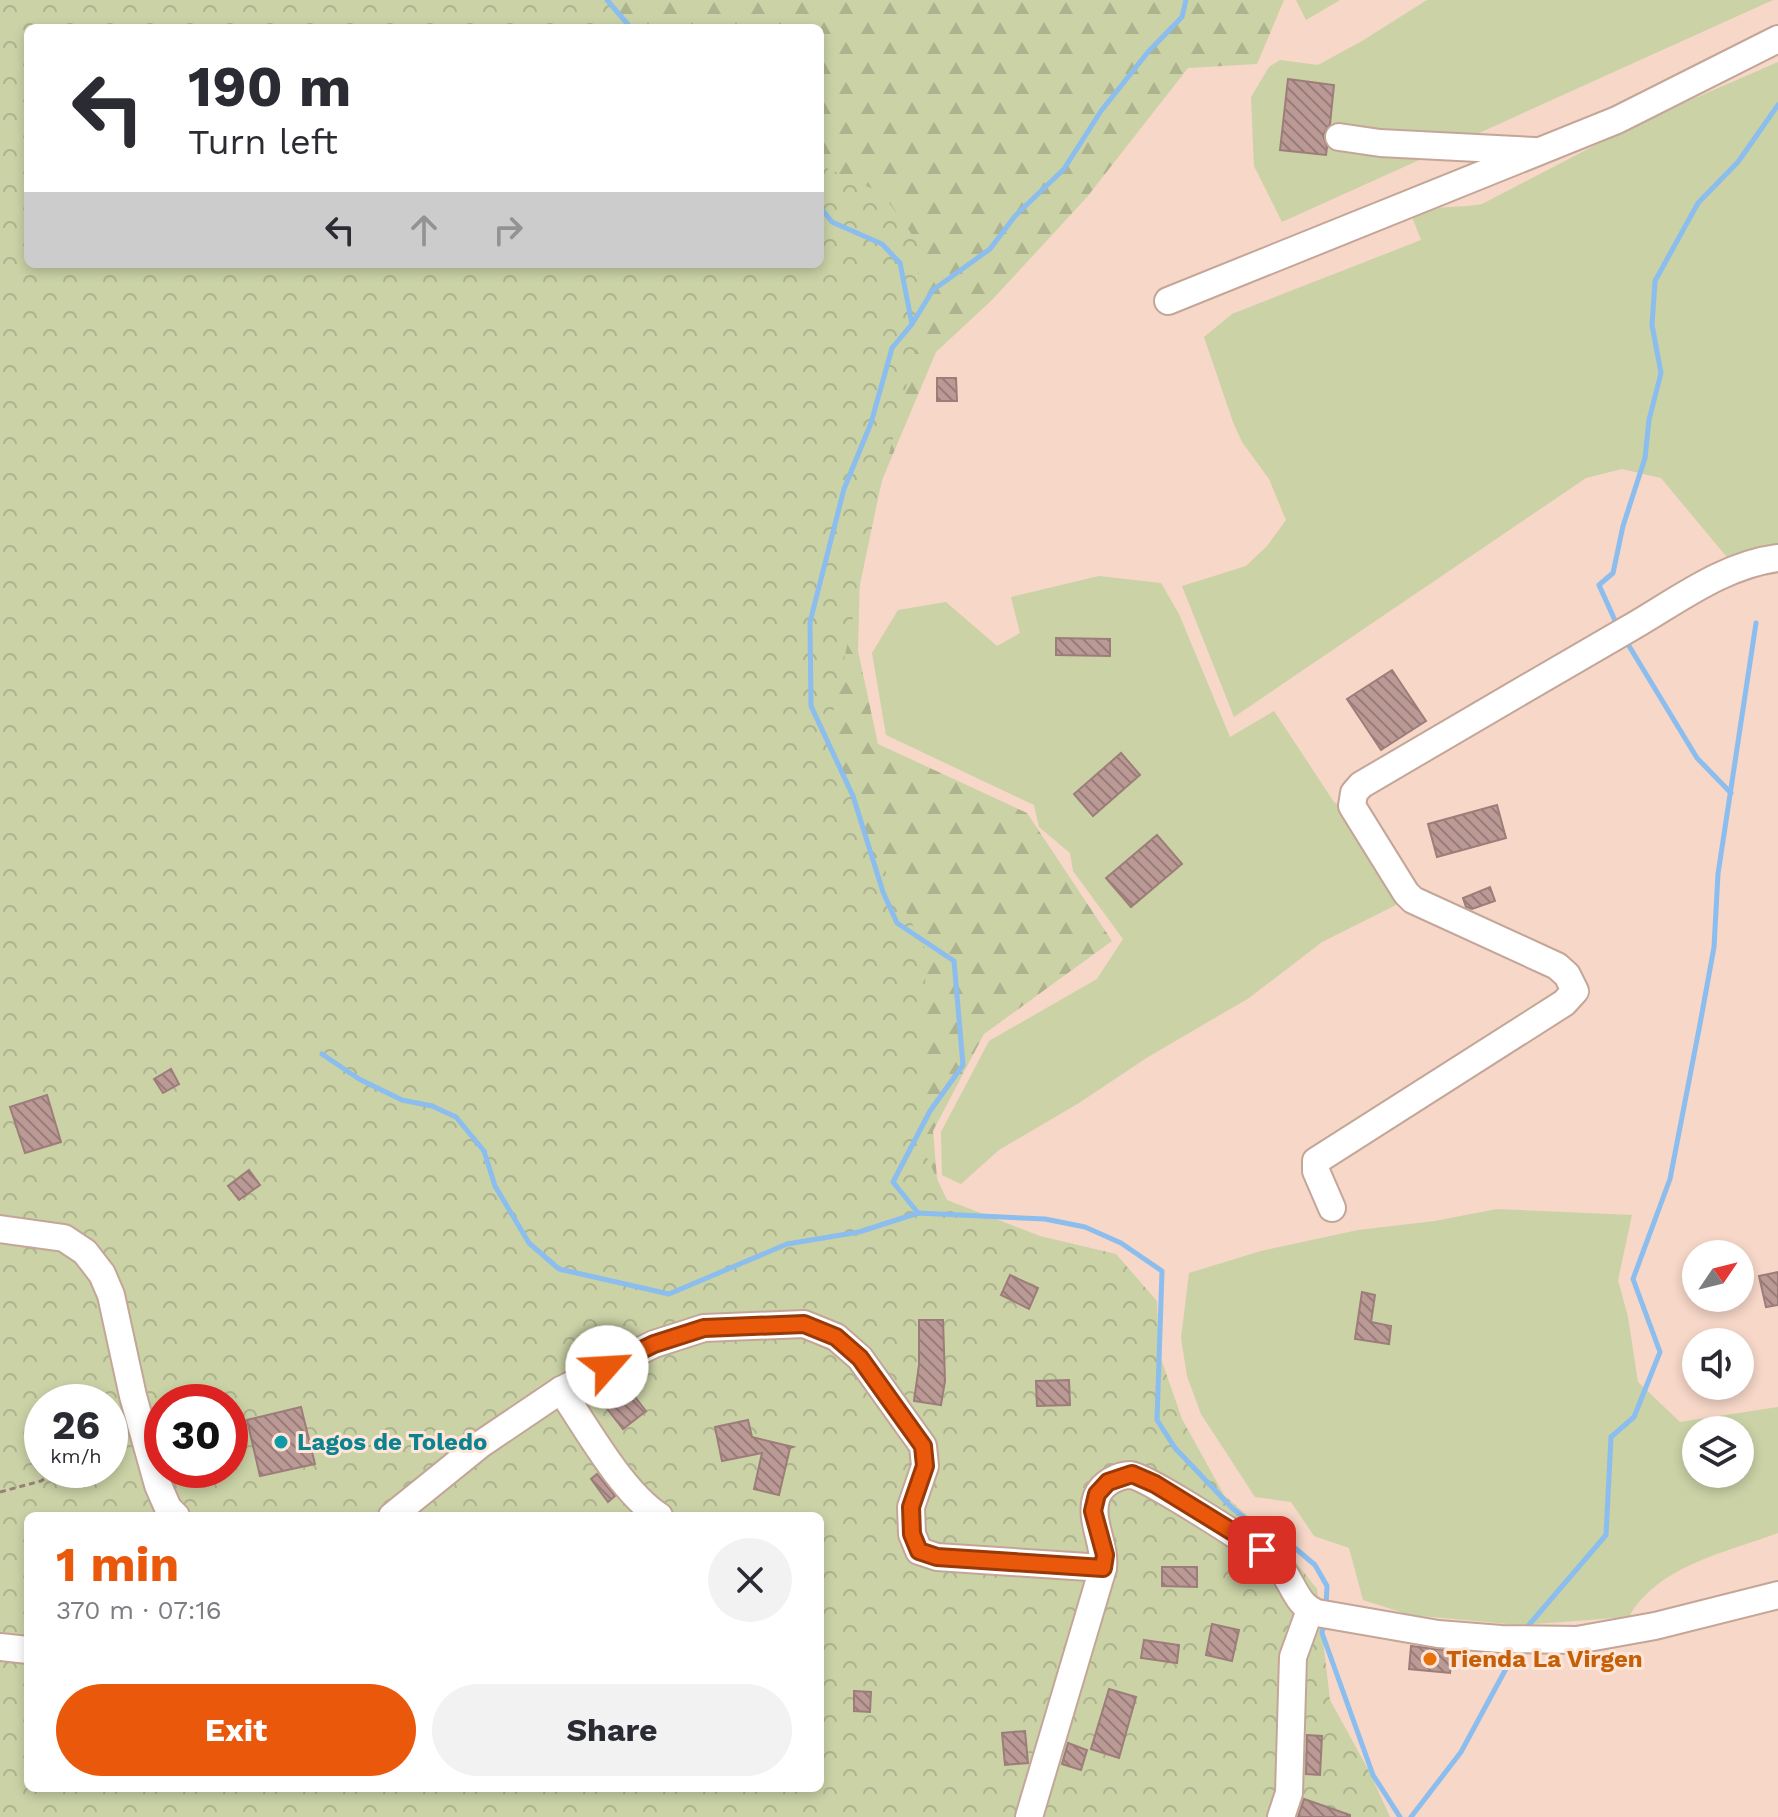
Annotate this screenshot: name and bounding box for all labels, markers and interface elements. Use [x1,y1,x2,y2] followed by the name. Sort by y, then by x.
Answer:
[188,54,351,120] text: 190 m
[56,56,160,160] icon: left
[188,121,338,163] text: Turn left
[318,208,362,252] icon: left
[402,208,446,252] icon: ahead
[486,208,530,252] icon: right
[1682,1240,1754,1312] north arrow
[1682,1240,1754,1488] map controls
[565,1325,649,1409] position arrow
[1682,1328,1754,1400] button: sound
[144,1384,248,1488] speed limit sign: 30
[52,1402,100,1449] text: 26
[1682,1416,1754,1488] button: layers
[297,1428,487,1456] place label: Lagos de Toledo
[272,1433,290,1451] marker: Lagos de Toledo
[50,1444,102,1468] text: km/h
[1228,1516,1296,1584] pin
[1240,1528,1284,1572] icon: arrive
[56,1536,179,1593] text: 1 min
[708,1538,792,1622] button: close
[56,1595,222,1625] text: 370 m · 07:16
[1446,1645,1643,1673] place label: Tienda La Virgen
[1421,1650,1439,1668] marker: Tienda La Virgen
[56,1684,416,1776] button: Exit
[432,1684,792,1776] button: Share

